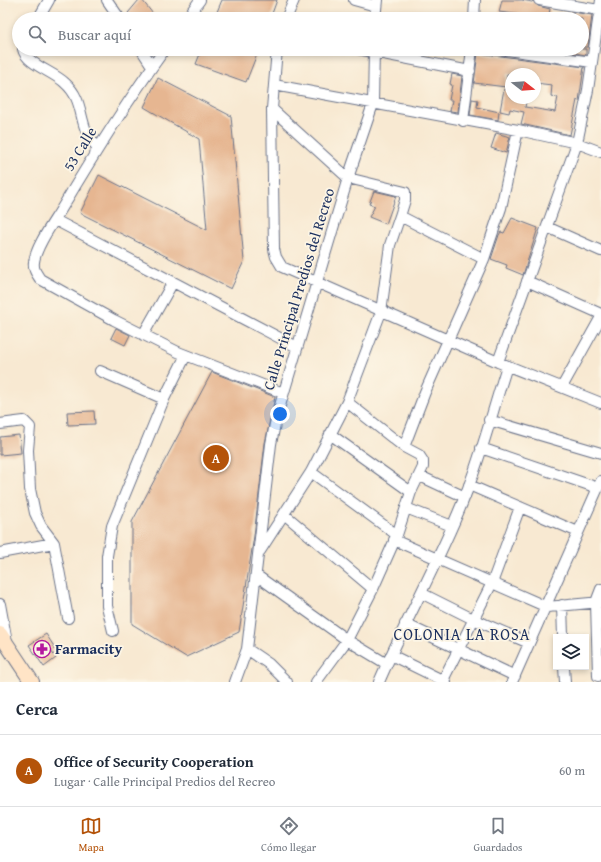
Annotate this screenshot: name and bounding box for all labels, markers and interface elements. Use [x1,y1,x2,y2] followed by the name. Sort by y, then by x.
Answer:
[12,12,589,56] search box
[26,23,48,45] icon: search
[58,24,131,45] text: Buscar aquí
[505,68,541,104] north arrow
[58,123,101,175] street label: 53 Calle
[258,185,339,392] street label: Calle Principal Predios del Recreo
[270,404,290,424] your location
[203,443,229,473] pin: A
[393,622,531,646] district label: COLONIA LA ROSA
[553,634,589,670] map controls
[553,634,589,670] button: layers
[55,638,123,659] place label: Farmacity
[32,639,52,659] pharmacy icon: Farmacity
[16,696,58,721] text: Cerca
[54,751,254,772] text: Office of Security Cooperation
[25,761,33,780] text: A
[559,761,585,780] text: 60 m
[54,772,275,791] text: Lugar · Calle Principal Predios del Recreo
[79,815,104,855] tab: Mapa
[261,815,316,855] tab: Cómo llegar
[473,815,522,855] tab: Guardados

